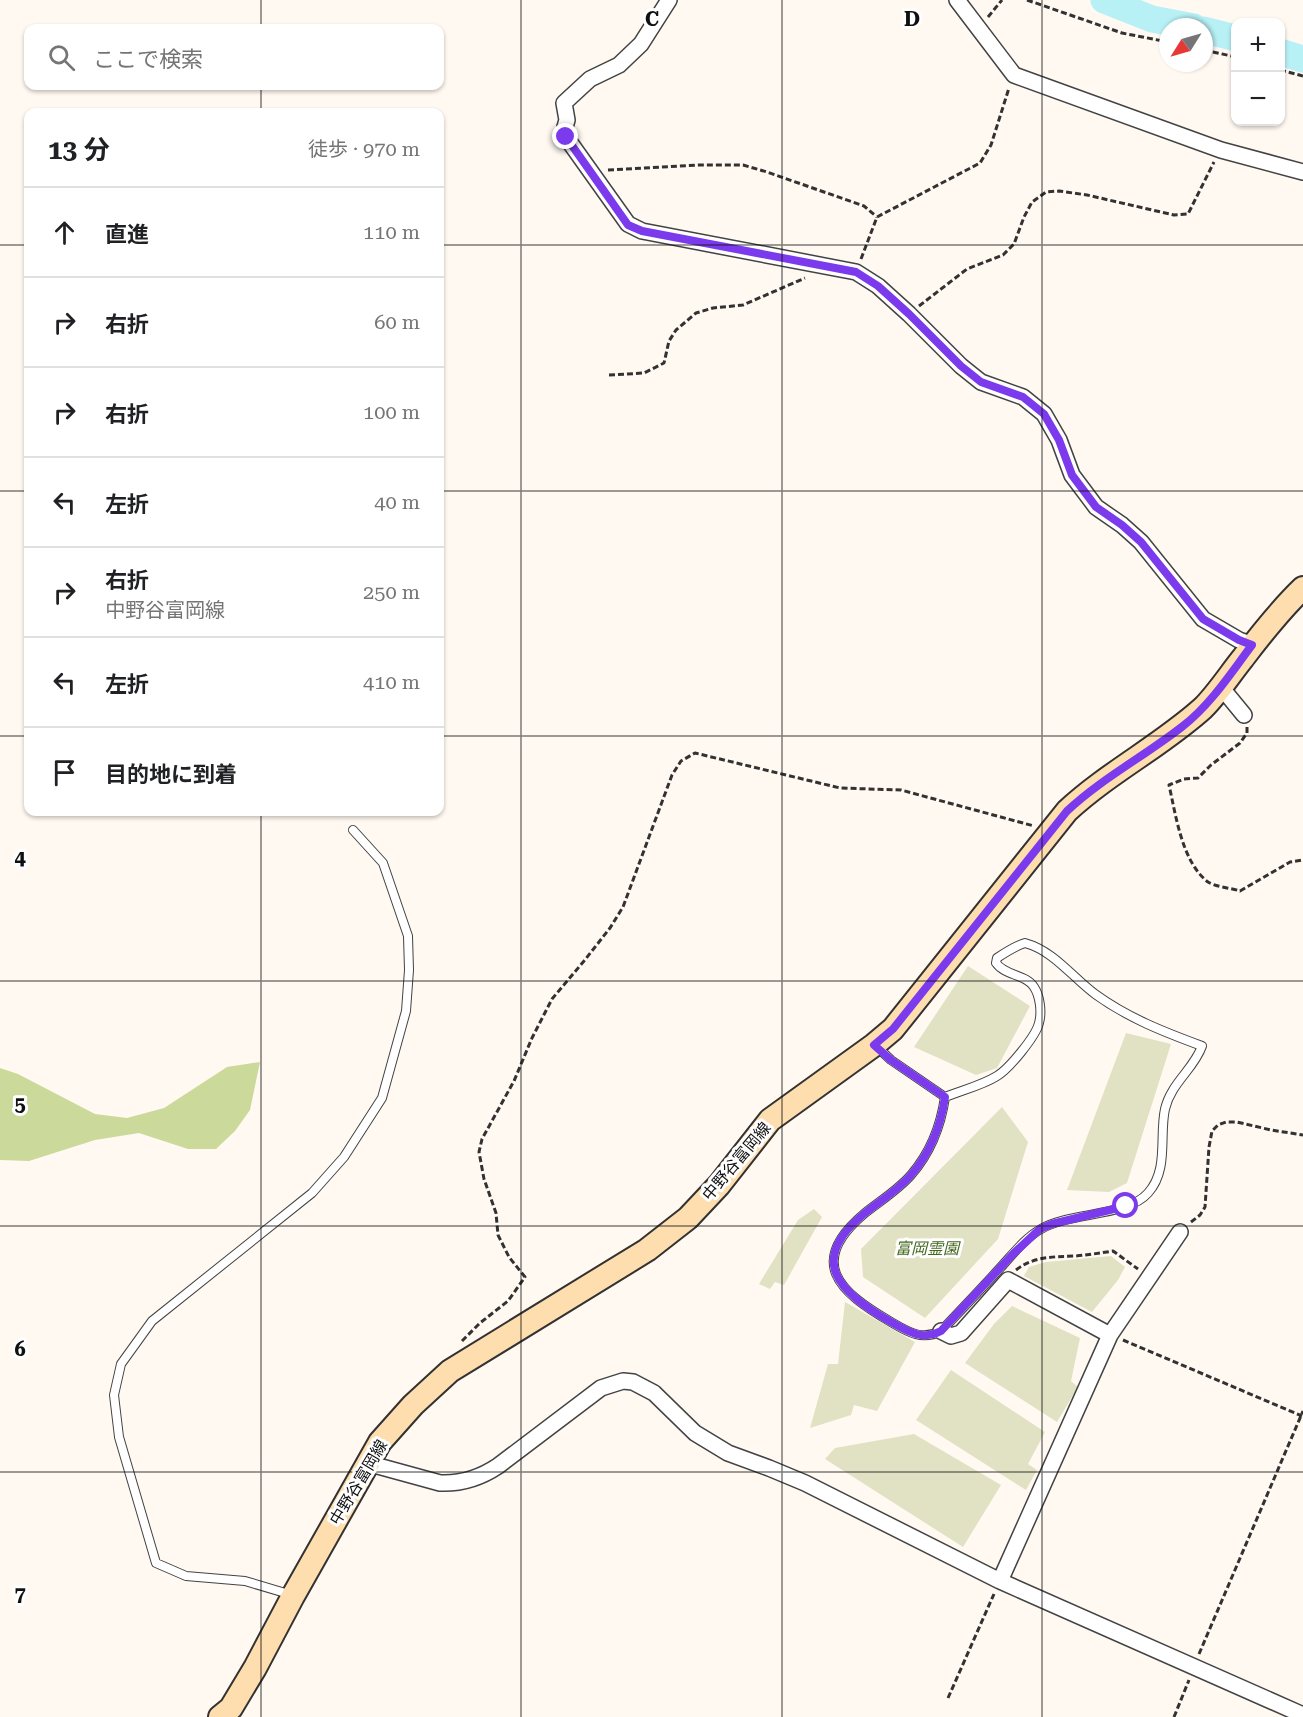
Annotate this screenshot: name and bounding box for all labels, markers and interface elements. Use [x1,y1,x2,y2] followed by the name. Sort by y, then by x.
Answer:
[645,7,659,31] text: C
[904,7,920,31] text: D
[1159,18,1213,72] north arrow
[1231,18,1285,126] map controls
[1231,18,1285,72] button: +
[24,24,444,90] search box
[45,41,78,74] icon: search
[93,47,203,72] text: ここで検索
[1231,72,1285,126] button: −
[552,123,578,149] route end
[48,135,110,165] text: 13 分
[308,137,420,161] text: 徒歩 · 970 m
[48,216,81,249] icon: ahead
[363,220,420,244] text: 110 m
[105,222,149,247] text: 直進
[48,306,81,339] icon: right
[374,310,420,334] text: 60 m
[105,312,149,337] text: 右折
[48,396,81,429] icon: right
[363,400,420,424] text: 100 m
[105,402,149,427] text: 右折
[48,486,81,519] icon: left
[374,490,420,514] text: 40 m
[105,492,149,517] text: 左折
[105,568,149,593] text: 右折
[48,576,81,609] icon: right
[363,580,420,604] text: 250 m
[105,598,225,622] text: 中野谷富岡線
[48,666,81,699] icon: left
[363,670,420,694] text: 410 m
[105,672,149,697] text: 左折
[48,756,81,789] icon: arrive
[105,762,237,787] text: 目的地に到着
[14,846,26,870] text: 4
[14,1092,26,1116] text: 5
[698,1118,775,1204] street label: 中野谷富岡線
[1112,1192,1138,1218] route start
[895,1239,961,1258] park label: 富岡霊園
[14,1337,26,1361] text: 6
[326,1436,391,1528] street label: 中野谷富岡線
[14,1582,26,1606] text: 7

